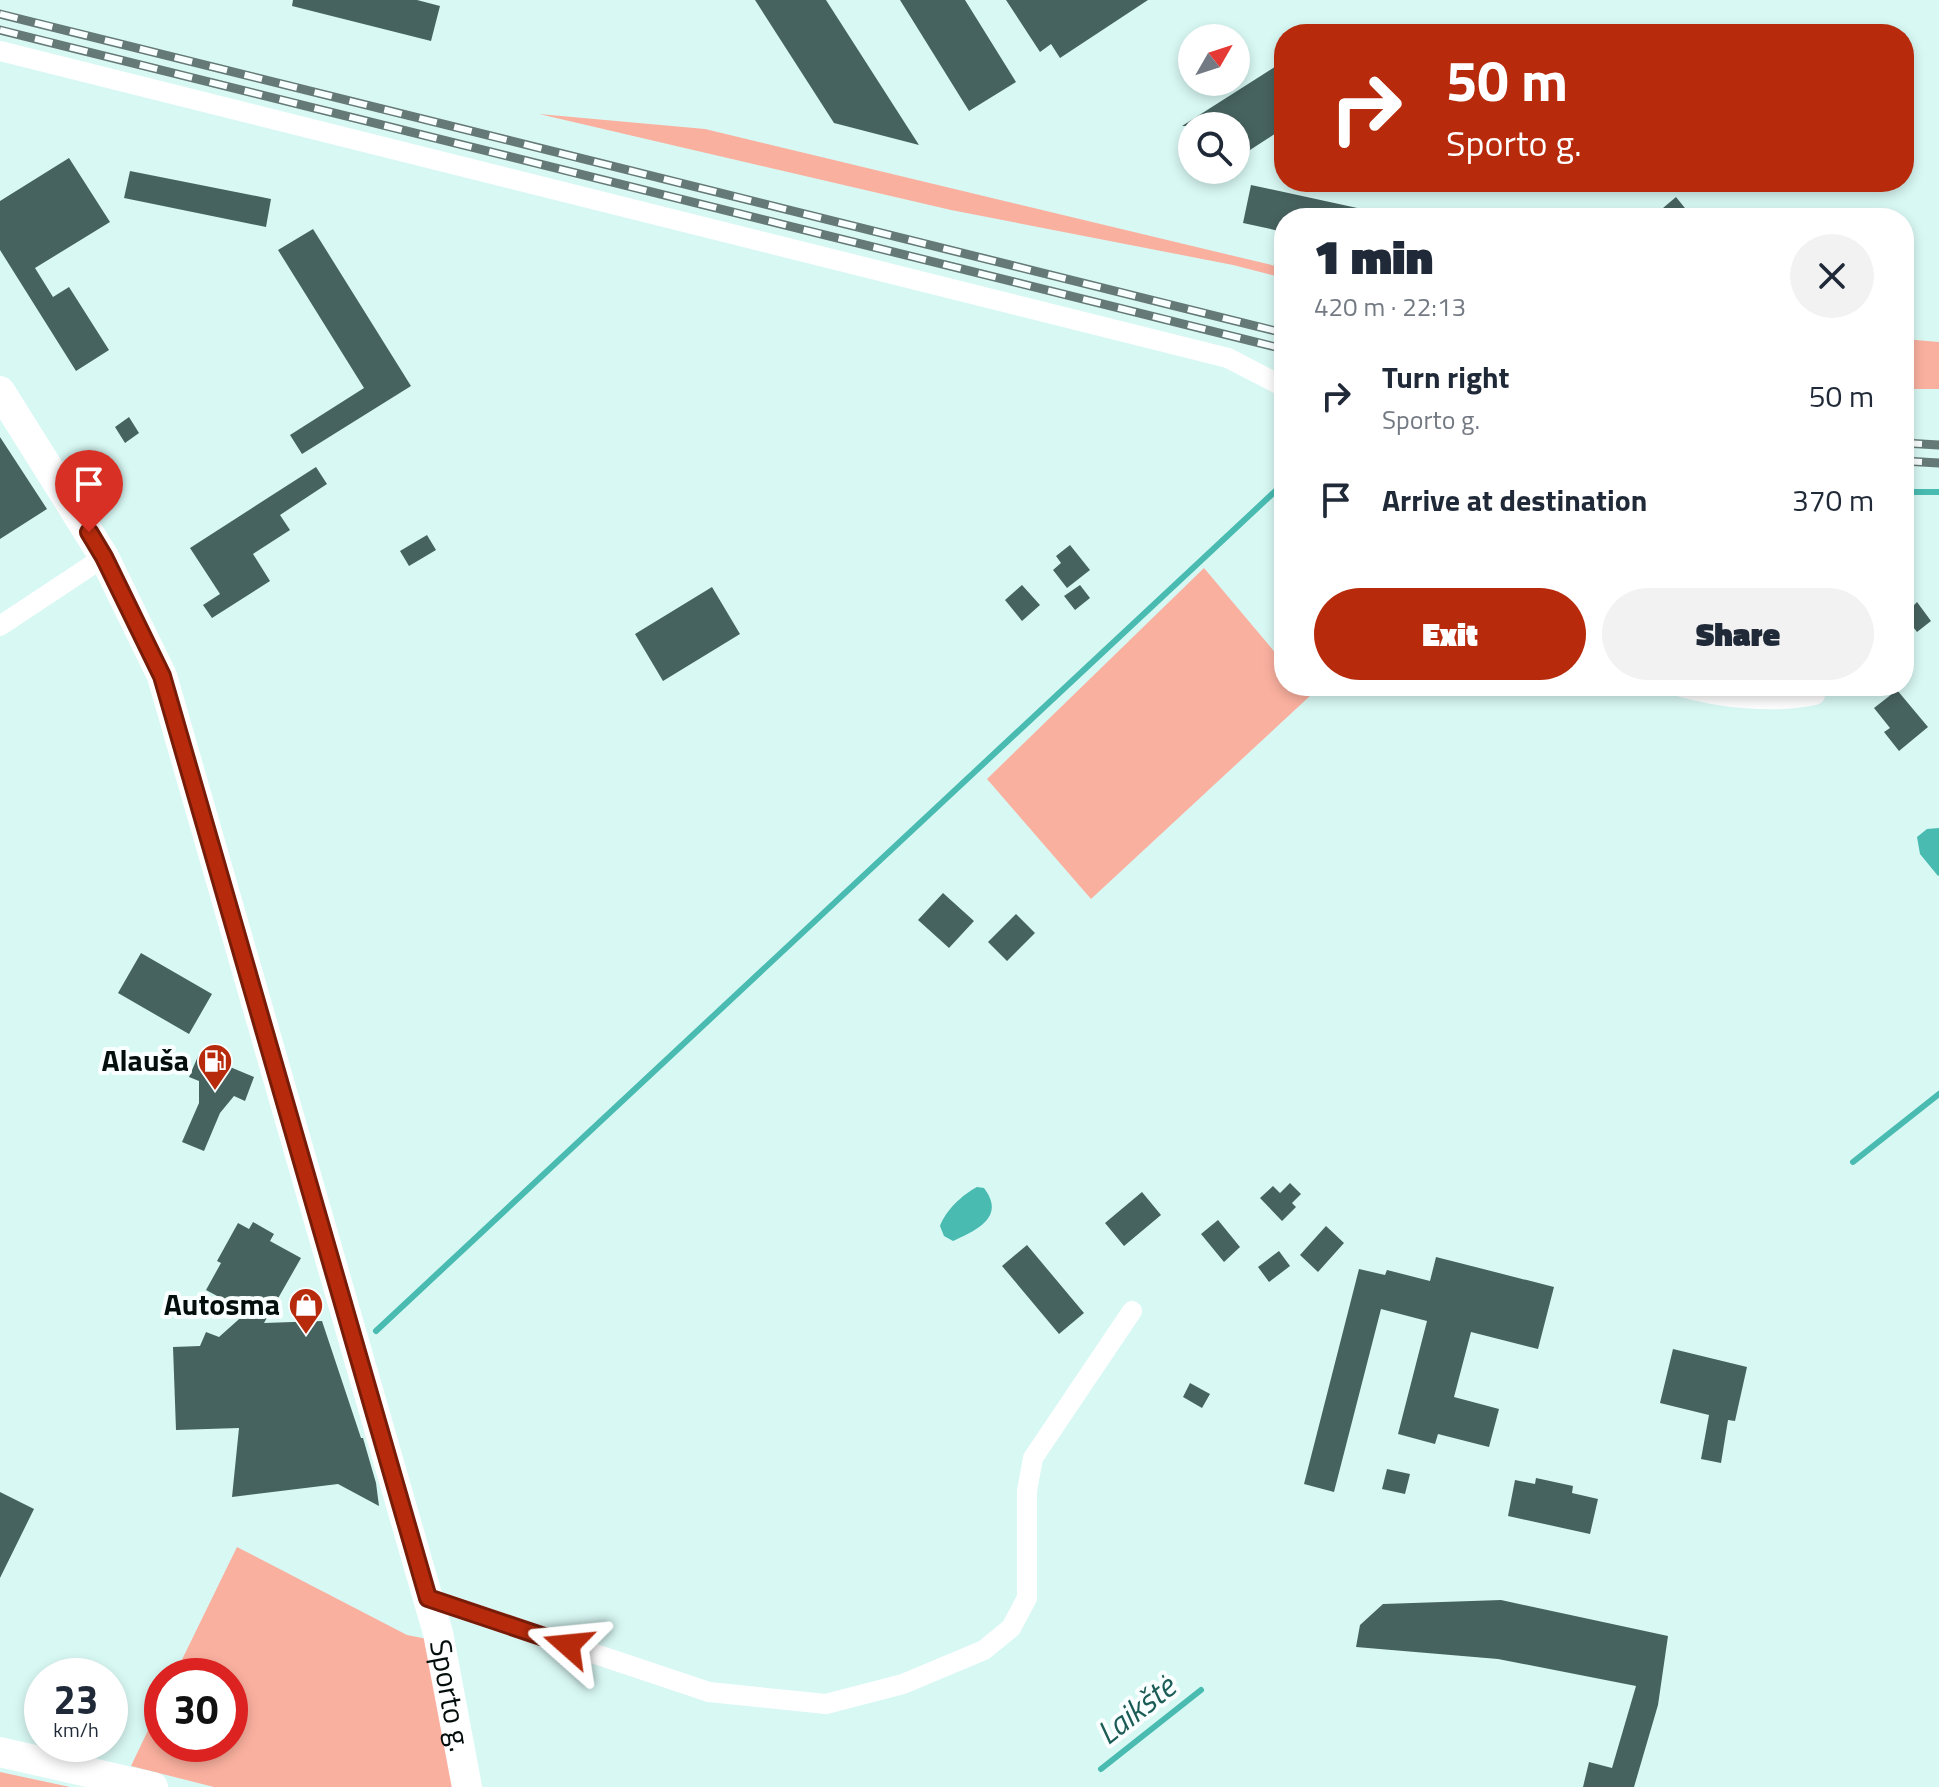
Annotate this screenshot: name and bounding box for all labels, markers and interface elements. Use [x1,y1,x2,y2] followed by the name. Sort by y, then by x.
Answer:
[1178,24,1250,96] north arrow
[1178,24,1250,184] map controls
[1446,38,1568,123] text: 50 m
[1314,56,1418,160] icon: right
[1178,112,1250,184] button: search
[1446,115,1582,170] text: Sporto g.
[1314,220,1433,293] text: 1 min
[1790,234,1874,318] button: close
[1314,287,1466,326] text: 420 m · 22:13
[1382,354,1510,400] text: Turn right
[1809,373,1874,419] text: 50 m
[1314,374,1358,418] icon: right
[1382,400,1480,439] text: Sporto g.
[55,450,123,532] pin
[67,462,111,506] icon: arrive
[1382,477,1647,523] text: Arrive at destination
[1792,477,1874,523] text: 370 m
[1314,478,1358,522] icon: arrive
[1314,588,1586,680] button: Exit
[1602,588,1874,680] button: Share
[101,1037,189,1083] place label: Alauša
[196,1042,234,1092] fuel station icon: Alauša
[164,1281,280,1327] place label: Autosma
[287,1286,325,1336] shop icon: Autosma
[526,1603,610,1687] position arrow
[418,1636,484,1755] street label: Sporto g.
[144,1658,248,1762] speed limit sign: 30
[1086,1662,1187,1756] water label: Laikštė
[54,1669,98,1730] text: 23
[53,1714,99,1745] text: km/h

